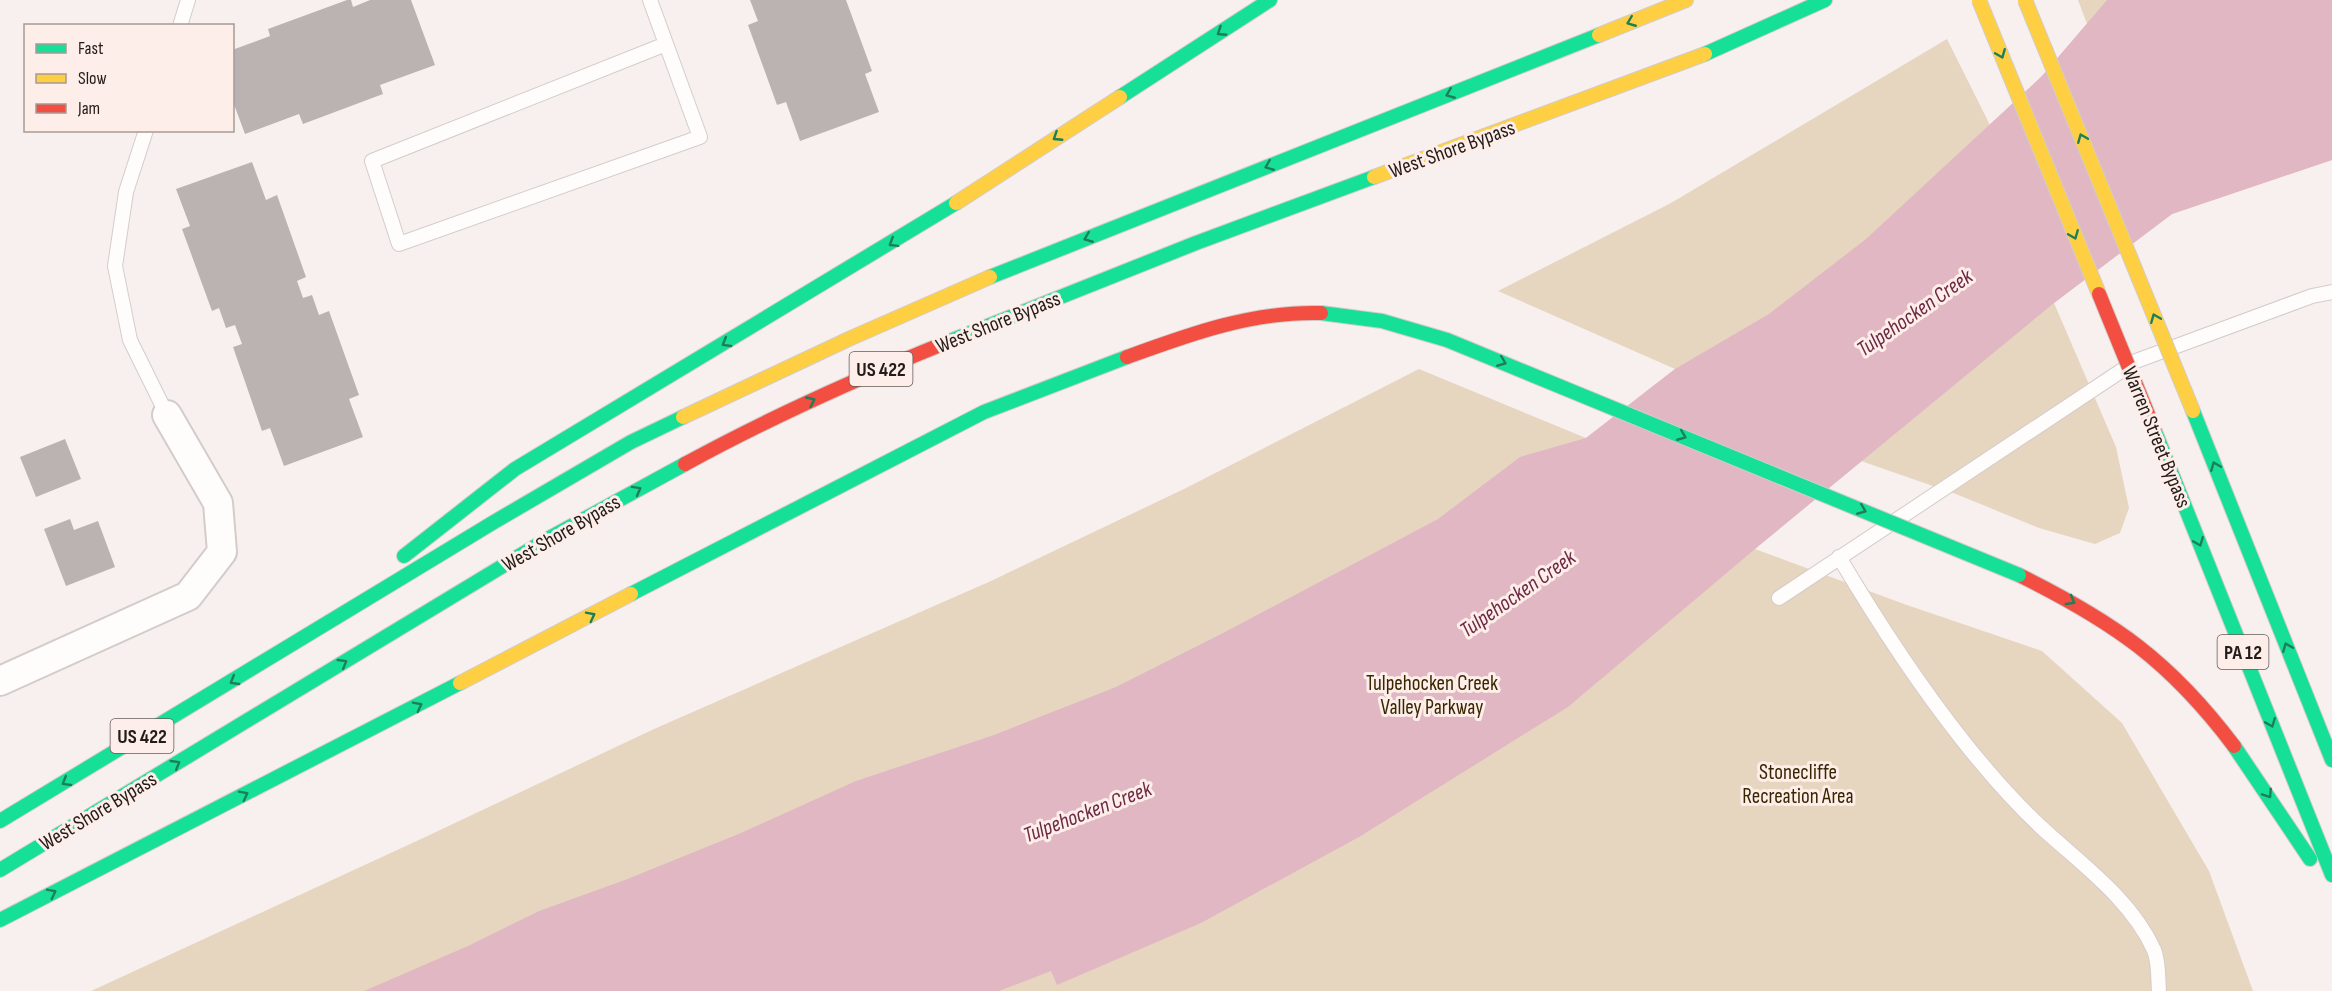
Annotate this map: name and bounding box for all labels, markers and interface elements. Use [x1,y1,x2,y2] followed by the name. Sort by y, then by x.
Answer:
[1626,15,1637,27] one-way arrow
[24,24,234,132] legend
[1217,24,1227,36] one-way arrow
[78,38,104,59] text: Fast
[1994,48,2006,59] one-way arrow
[78,68,107,89] text: Slow
[1445,87,1456,99] one-way arrow
[77,98,100,119] text: Jam
[1386,115,1519,184] street label: West Shore Bypass
[1053,130,1063,142] one-way arrow
[2077,133,2089,144] one-way arrow
[1264,159,1275,171] one-way arrow
[2067,229,2080,239] one-way arrow
[1083,231,1094,243] one-way arrow
[889,235,899,247] one-way arrow
[1852,263,1979,363] water label: Tulpehocken Creek
[932,286,1064,359] street label: West Shore Bypass
[2150,314,2162,325] one-way arrow
[722,336,732,348] one-way arrow
[850,352,912,386] road number: US 422
[1495,355,1506,367] one-way arrow
[2117,363,2196,512] street label: Warren Street Bypass
[805,396,816,408] one-way arrow
[1676,429,1687,441] one-way arrow
[2210,461,2222,472] one-way arrow
[631,486,642,497] one-way arrow
[498,490,625,577] street label: West Shore Bypass
[1856,503,1867,515] one-way arrow
[2192,536,2204,547] one-way arrow
[1455,544,1582,644] water label: Tulpehocken Creek
[2065,594,2075,605] one-way arrow
[585,612,596,624] one-way arrow
[2218,635,2268,669] road number: PA 12
[2282,642,2294,653] one-way arrow
[337,658,347,670] one-way arrow
[1366,671,1498,720] park label: Tulpehocken Creek Valley Parkway
[230,674,240,686] one-way arrow
[412,702,422,713] one-way arrow
[2264,717,2276,728] one-way arrow
[110,719,174,753] road number: US 422
[170,759,180,771] one-way arrow
[1742,760,1854,809] park label: Stonecliffe Recreation Area
[35,767,161,856] street label: West Shore Bypass
[62,774,72,786] one-way arrow
[1020,775,1156,849] water label: Tulpehocken Creek
[2261,787,2272,798] one-way arrow
[238,790,249,802] one-way arrow
[46,889,56,900] one-way arrow

